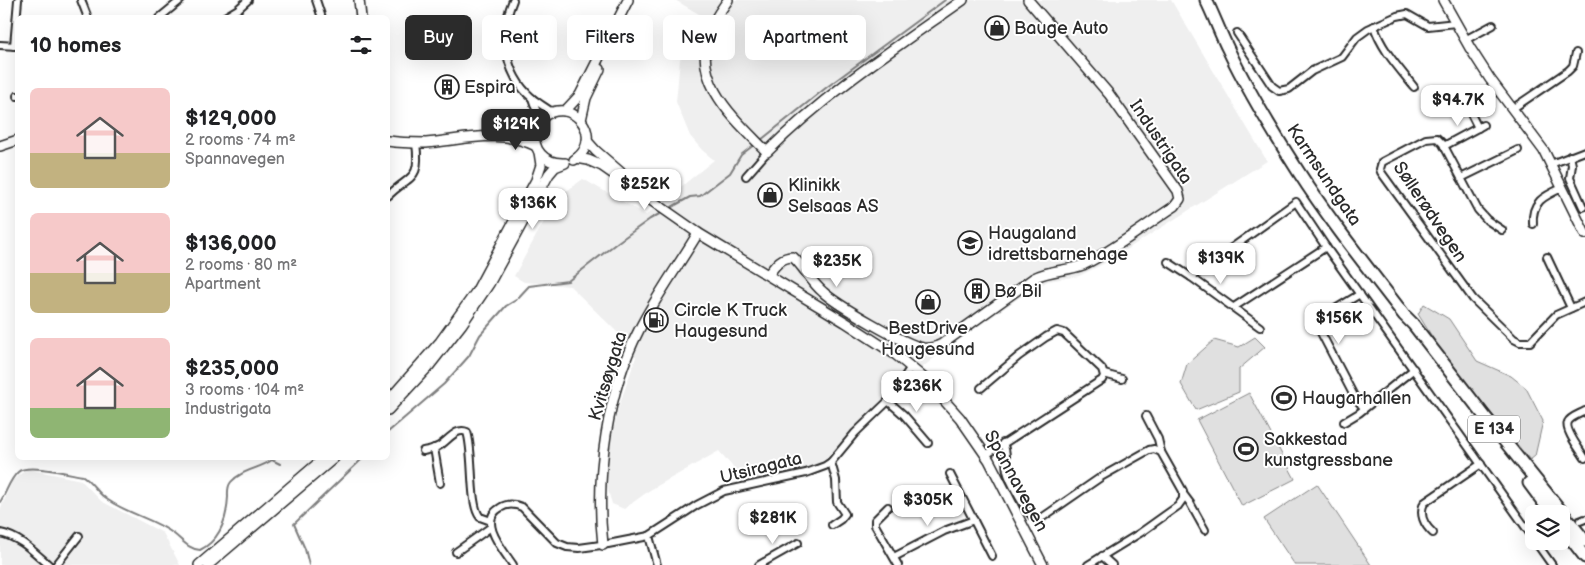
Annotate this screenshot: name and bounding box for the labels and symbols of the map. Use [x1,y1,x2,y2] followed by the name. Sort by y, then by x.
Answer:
[984,15,1010,41] shop icon: Bauge Auto
[1014,18,1109,39] place label: Bauge Auto
[434,74,460,100] building icon: Espira
[464,77,516,98] place label: Espira
[1417,84,1499,127] pin: $94.7K
[1125,96,1197,188] street label: Industrigata
[481,108,551,151] pin: $129K
[1282,120,1366,230] street label: Karmsundgata
[1389,158,1471,266] street label: Søllerødvegen
[610,168,680,211] pin: $252K
[788,175,879,217] place label: Klinikk Selsaas AS
[757,182,783,208] shop icon: Klinikk Selsaas AS
[498,188,568,230] pin: $136K
[988,223,1128,265] place label: Haugaland idrettsbarnehage
[957,230,983,256] school or university icon: Haugaland idrettsbarnehage
[1186,242,1256,285] pin: $139K
[802,246,872,288] pin: $235K
[964,278,990,304] building icon: Bø Bil
[994,281,1042,302] place label: Bø Bil
[915,289,941,315] shop icon: BestDrive Haugesund
[674,300,787,342] place label: Circle K Truck Haugesund
[1304,302,1374,345] pin: $156K
[643,307,669,333] fuel station icon: Circle K Truck Haugesund
[881,318,975,360] place label: BestDrive Haugesund
[585,329,631,423] street label: Kvitsøygata
[882,370,952,413] pin: $236K
[1271,385,1297,411] sports icon: Haugarhallen
[1302,388,1411,409] place label: Haugarhallen
[1468,416,1520,442] road number: E 134
[980,427,1052,535] street label: Spannavegen
[1264,429,1393,471] place label: Sakkestad kunstgressbane
[1233,436,1259,462] sports icon: Sakkestad kunstgressbane
[718,448,804,488] street label: Utsiragata
[893,484,963,527] pin: $305K
[738,502,808,545] pin: $281K

